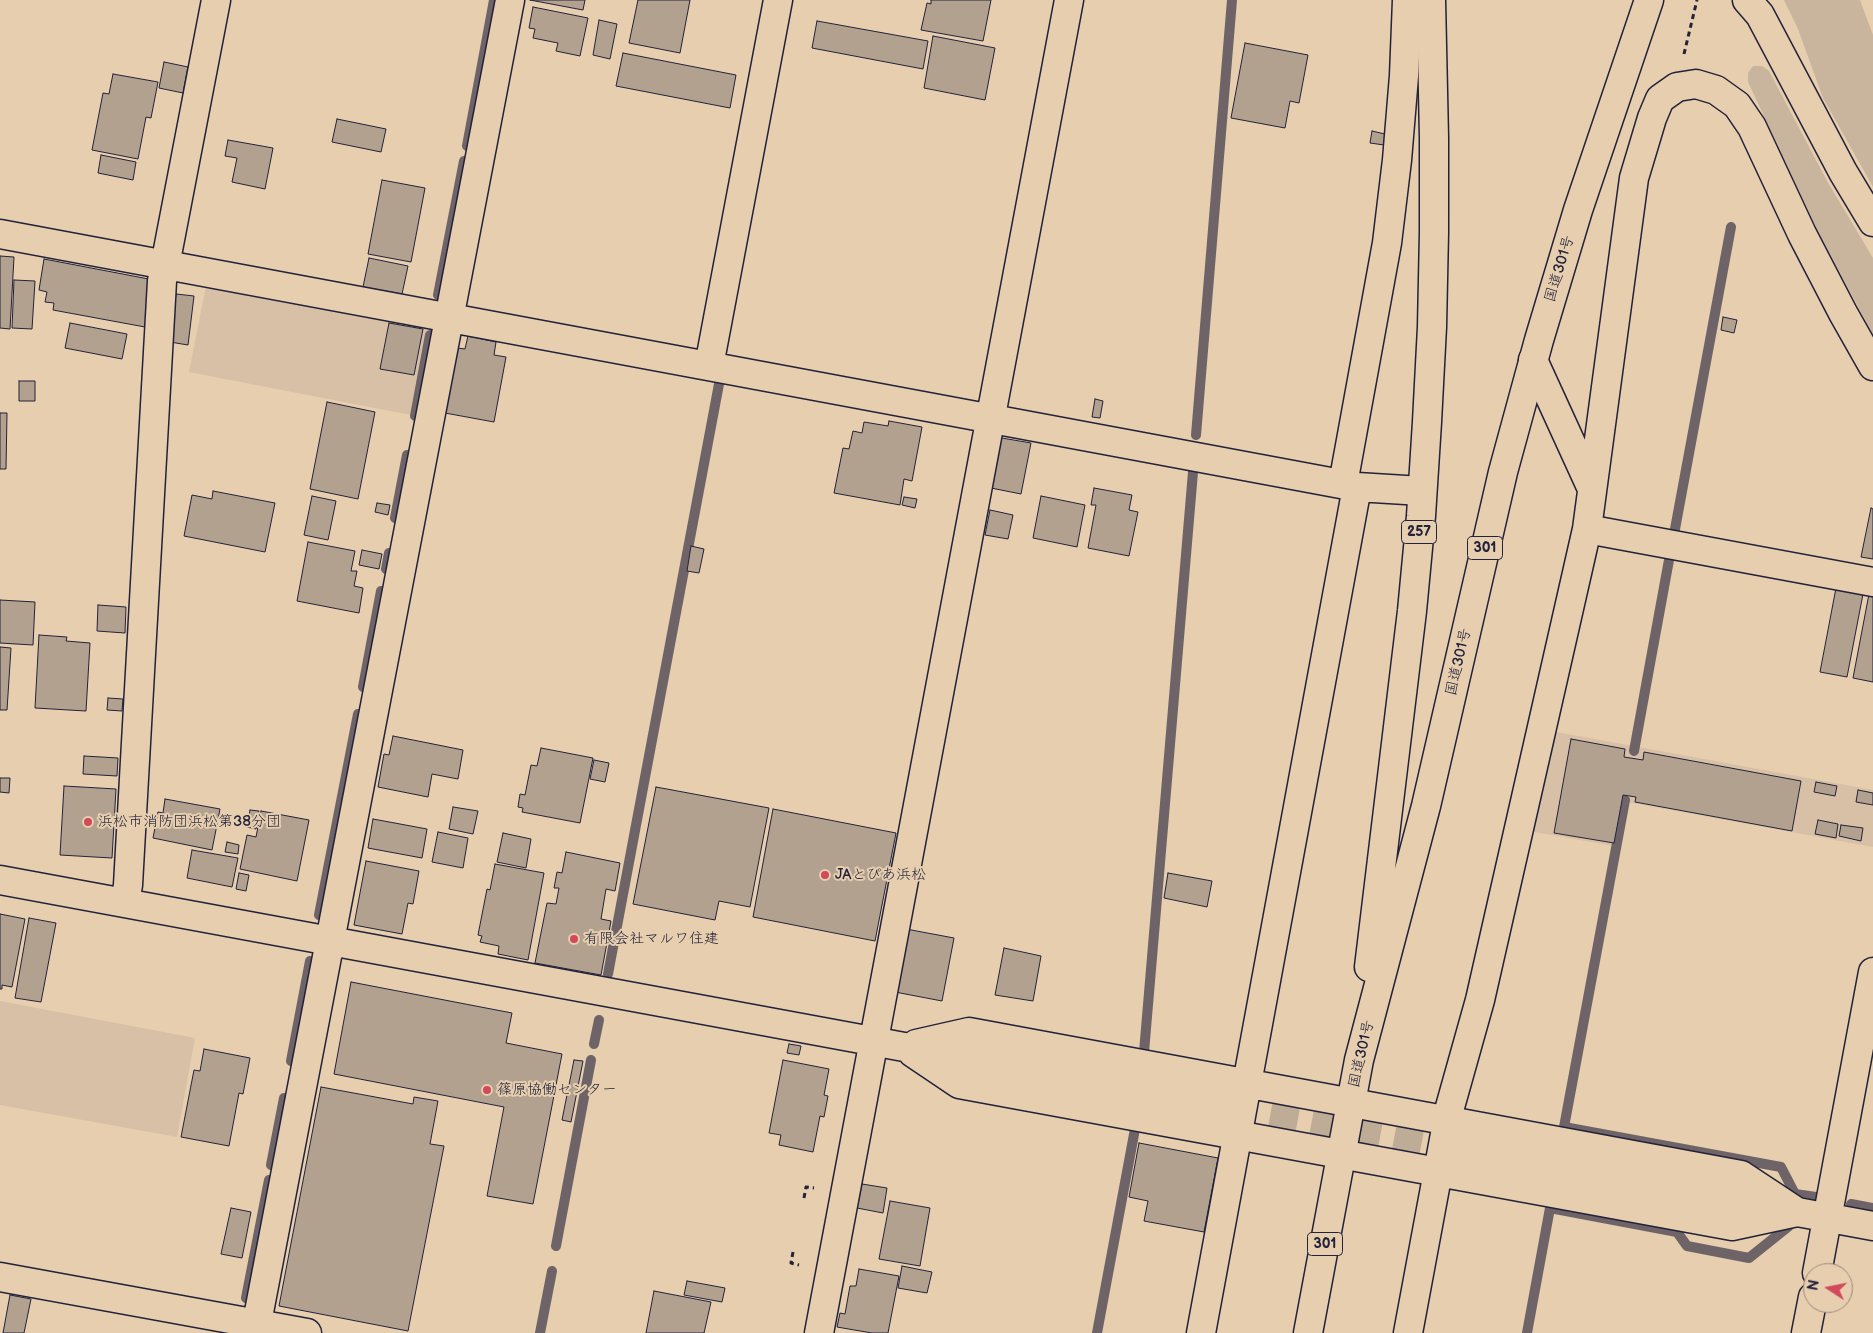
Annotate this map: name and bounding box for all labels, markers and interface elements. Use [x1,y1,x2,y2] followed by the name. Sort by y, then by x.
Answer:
[1541,233,1579,305] street label: 国道301号
[1402,520,1436,544] road number: 257
[1468,536,1502,560] road number: 301
[1442,626,1476,698] street label: 国道301号
[98,813,281,831] place label: 浜松市消防団浜松第38分団
[82,816,94,828] marker: 浜松市消防団浜松第38分団
[835,866,926,884] place label: JAとぴあ浜松
[819,869,831,881] marker: JAとぴあ浜松
[584,930,719,948] place label: 有限会社マルワ住建
[568,933,580,945] marker: 有限会社マルワ住建
[1345,1018,1379,1090] street label: 国道301号
[497,1081,617,1099] place label: 篠原協働センター
[481,1084,493,1096] marker: 篠原協働センター
[1308,1232,1342,1256] road number: 301
[1803,1263,1853,1313] north arrow
[1804,1278,1823,1292] text: N

